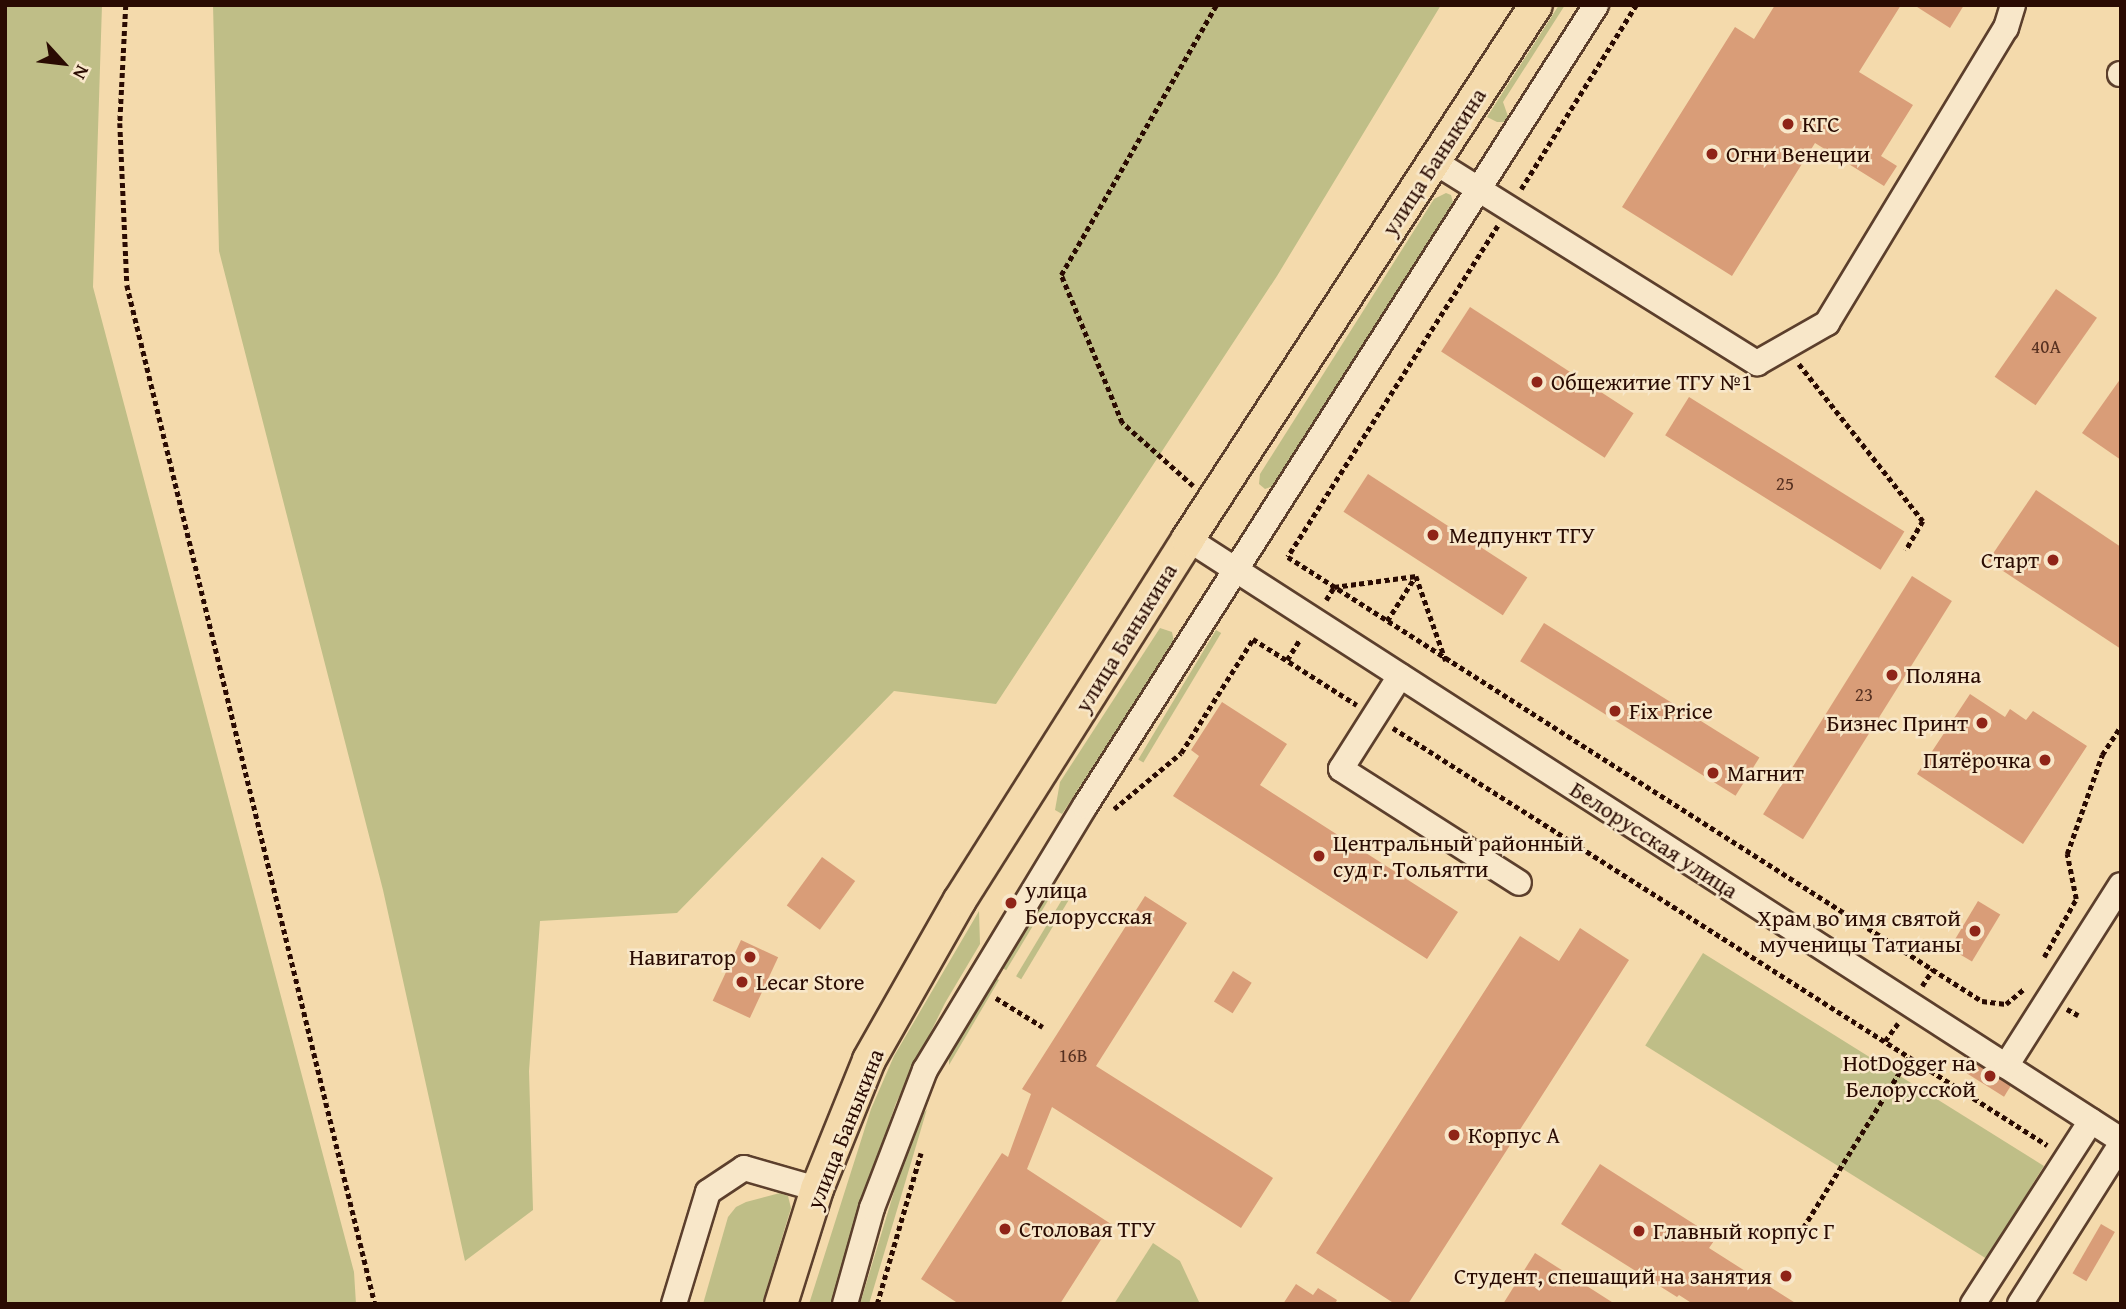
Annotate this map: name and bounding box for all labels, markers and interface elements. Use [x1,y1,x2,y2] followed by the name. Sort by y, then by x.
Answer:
[28,28,98,98] north arrow
[66,61,97,85] text: N
[1376,83,1492,241] street label: улица Баныкина
[1802,110,1840,138] place label: КГС
[1780,116,1796,132] marker: КГС
[1726,140,1870,168] place label: Огни Венеции
[1704,146,1720,162] marker: Огни Венеции
[2031,336,2061,358] house number: 40А
[1551,368,1752,396] place label: Общежитие ТГУ №1
[1529,374,1545,390] marker: Общежитие ТГУ №1
[1776,473,1794,495] house number: 25
[1449,521,1595,549] place label: Медпункт ТГУ
[1423,525,1443,545] marker: Медпункт ТГУ
[1981,546,2039,574] place label: Старт
[2045,552,2061,568] marker: Старт
[1069,558,1183,718] street label: улица Баныкина
[1906,661,1981,689] place label: Поляна
[1884,667,1900,683] marker: Поляна
[1855,684,1873,706] house number: 23
[1629,697,1713,725] place label: Fix Price
[1607,703,1623,719] marker: Fix Price
[1827,709,1968,737] place label: Бизнес Принт
[1974,715,1990,731] marker: Бизнес Принт
[1923,746,2031,774] place label: Пятёрочка
[2037,752,2053,768] marker: Пятёрочка
[1727,759,1804,787] place label: Магнит
[1705,765,1721,781] marker: Магнит
[1565,775,1743,905] street label: Белорусская улица
[1333,829,1583,883] place label: Центральный районный суд г. Тольятти
[1311,848,1327,864] marker: Центральный районный суд г. Тольятти
[1025,876,1152,930] place label: улица Белорусская
[1003,895,1019,911] marker: улица Белорусская
[1757,904,1961,958] place label: Храм во имя святой мученицы Татианы
[1967,923,1983,939] marker: Храм во имя святой мученицы Татианы
[629,943,736,971] place label: Навигатор
[742,949,758,965] marker: Навигатор
[756,968,865,996] place label: Lecar Store
[734,974,750,990] marker: Lecar Store
[800,1045,890,1213] street label: улица Баныкина
[1058,1045,1088,1067] house number: 16В
[1843,1049,1976,1103] place label: HotDogger на Белорусской
[1982,1068,1998,1084] marker: HotDogger на Белорусской
[1468,1121,1560,1149] place label: Корпус А
[1446,1127,1462,1143] marker: Корпус А
[1019,1215,1156,1243] place label: Столовая ТГУ
[1653,1217,1834,1245] place label: Главный корпус Г
[997,1221,1013,1237] marker: Столовая ТГУ
[1631,1223,1647,1239] marker: Главный корпус Г
[1454,1262,1772,1290] place label: Студент, спешащий на занятия
[1778,1268,1794,1284] marker: Студент, спешащий на занятия

